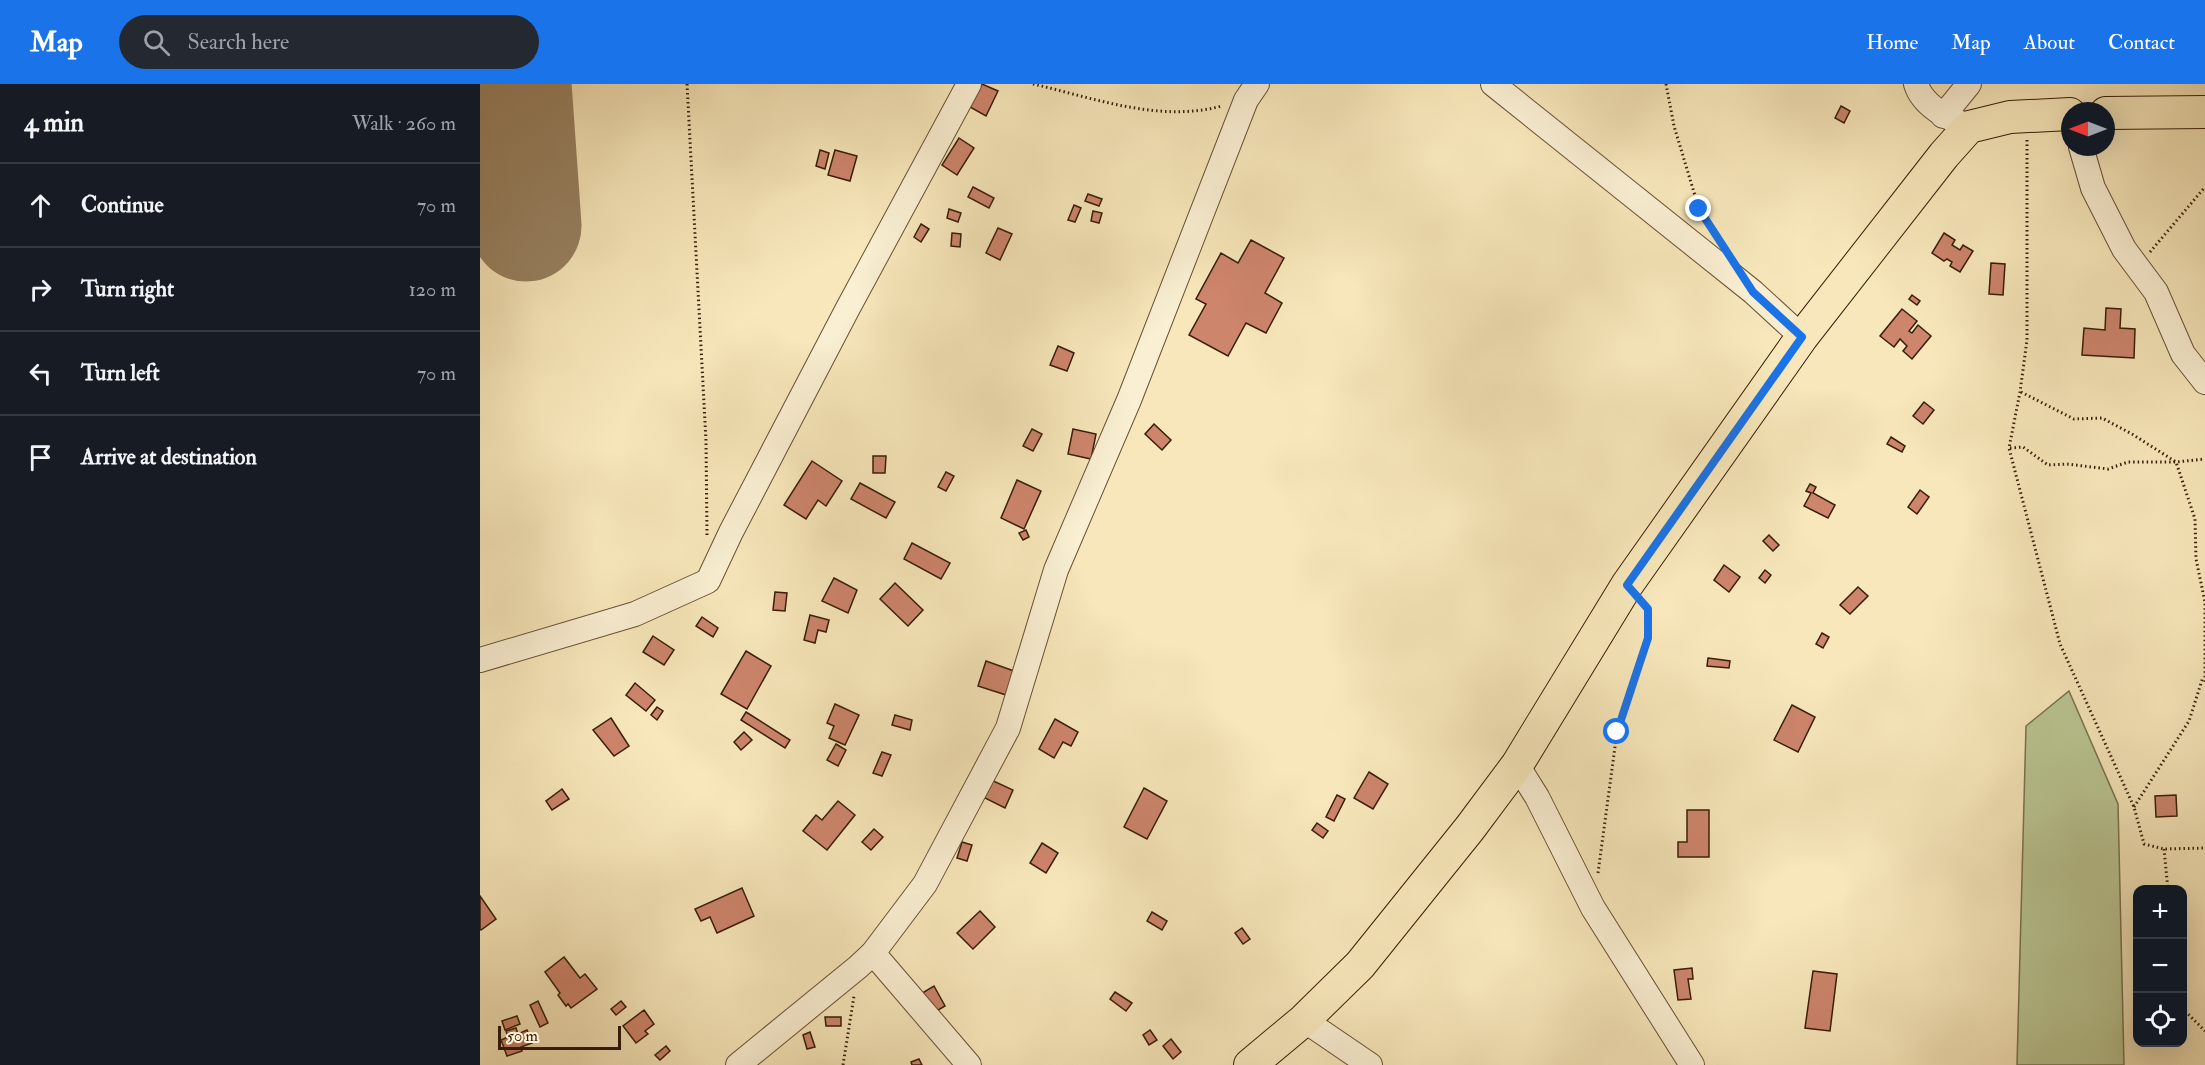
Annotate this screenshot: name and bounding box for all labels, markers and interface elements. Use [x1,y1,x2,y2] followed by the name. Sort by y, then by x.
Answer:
[119,15,539,69] search box
[30,25,83,60] text: Map
[140,26,173,59] icon: search
[188,28,289,56] text: Search here
[1866,29,1918,56] text: Home
[1951,29,1991,56] text: Map
[2024,29,2075,56] text: About
[2108,29,2175,56] text: Contact
[2061,102,2115,156] north arrow
[24,107,84,139] text: 4 min
[352,111,456,136] text: Walk · 260 m
[24,189,57,222] icon: ahead
[81,191,164,219] text: Continue
[417,193,456,218] text: 70 m
[1685,195,1711,221] route end
[24,273,57,306] icon: right
[81,275,174,303] text: Turn right
[409,277,456,302] text: 120 m
[24,357,57,390] icon: left
[81,359,160,387] text: Turn left
[417,361,456,386] text: 70 m
[24,441,57,474] icon: arrive
[81,443,257,471] text: Arrive at destination
[1603,718,1629,744] route start
[2133,885,2187,1047] map controls
[2133,885,2187,939] button: +
[2133,939,2187,993] button: −
[2133,993,2187,1047] button: locate
[498,1023,621,1050] scale bar
[507,1026,538,1046] text: 50 m

